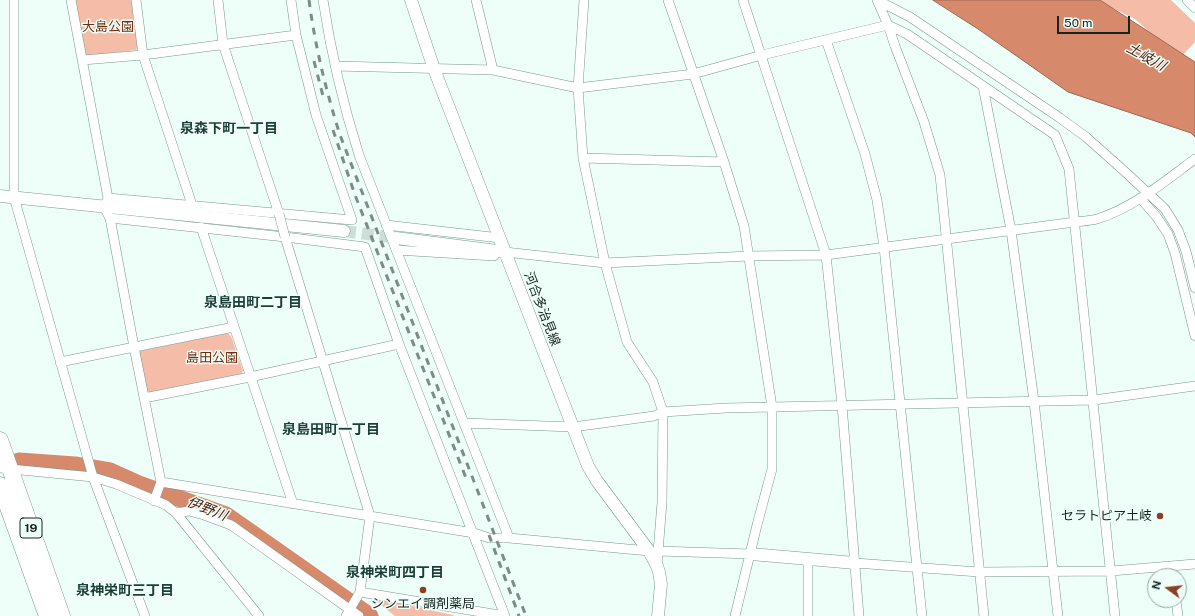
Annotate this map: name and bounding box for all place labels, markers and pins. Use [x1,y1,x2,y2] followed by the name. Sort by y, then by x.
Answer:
[1061,508,1152,524] place label: セラトピア土岐
[1155,511,1165,521] marker: セラトピア土岐
[418,585,428,595] marker: シンエイ調剤薬局
[371,596,475,612] place label: シンエイ調剤薬局

